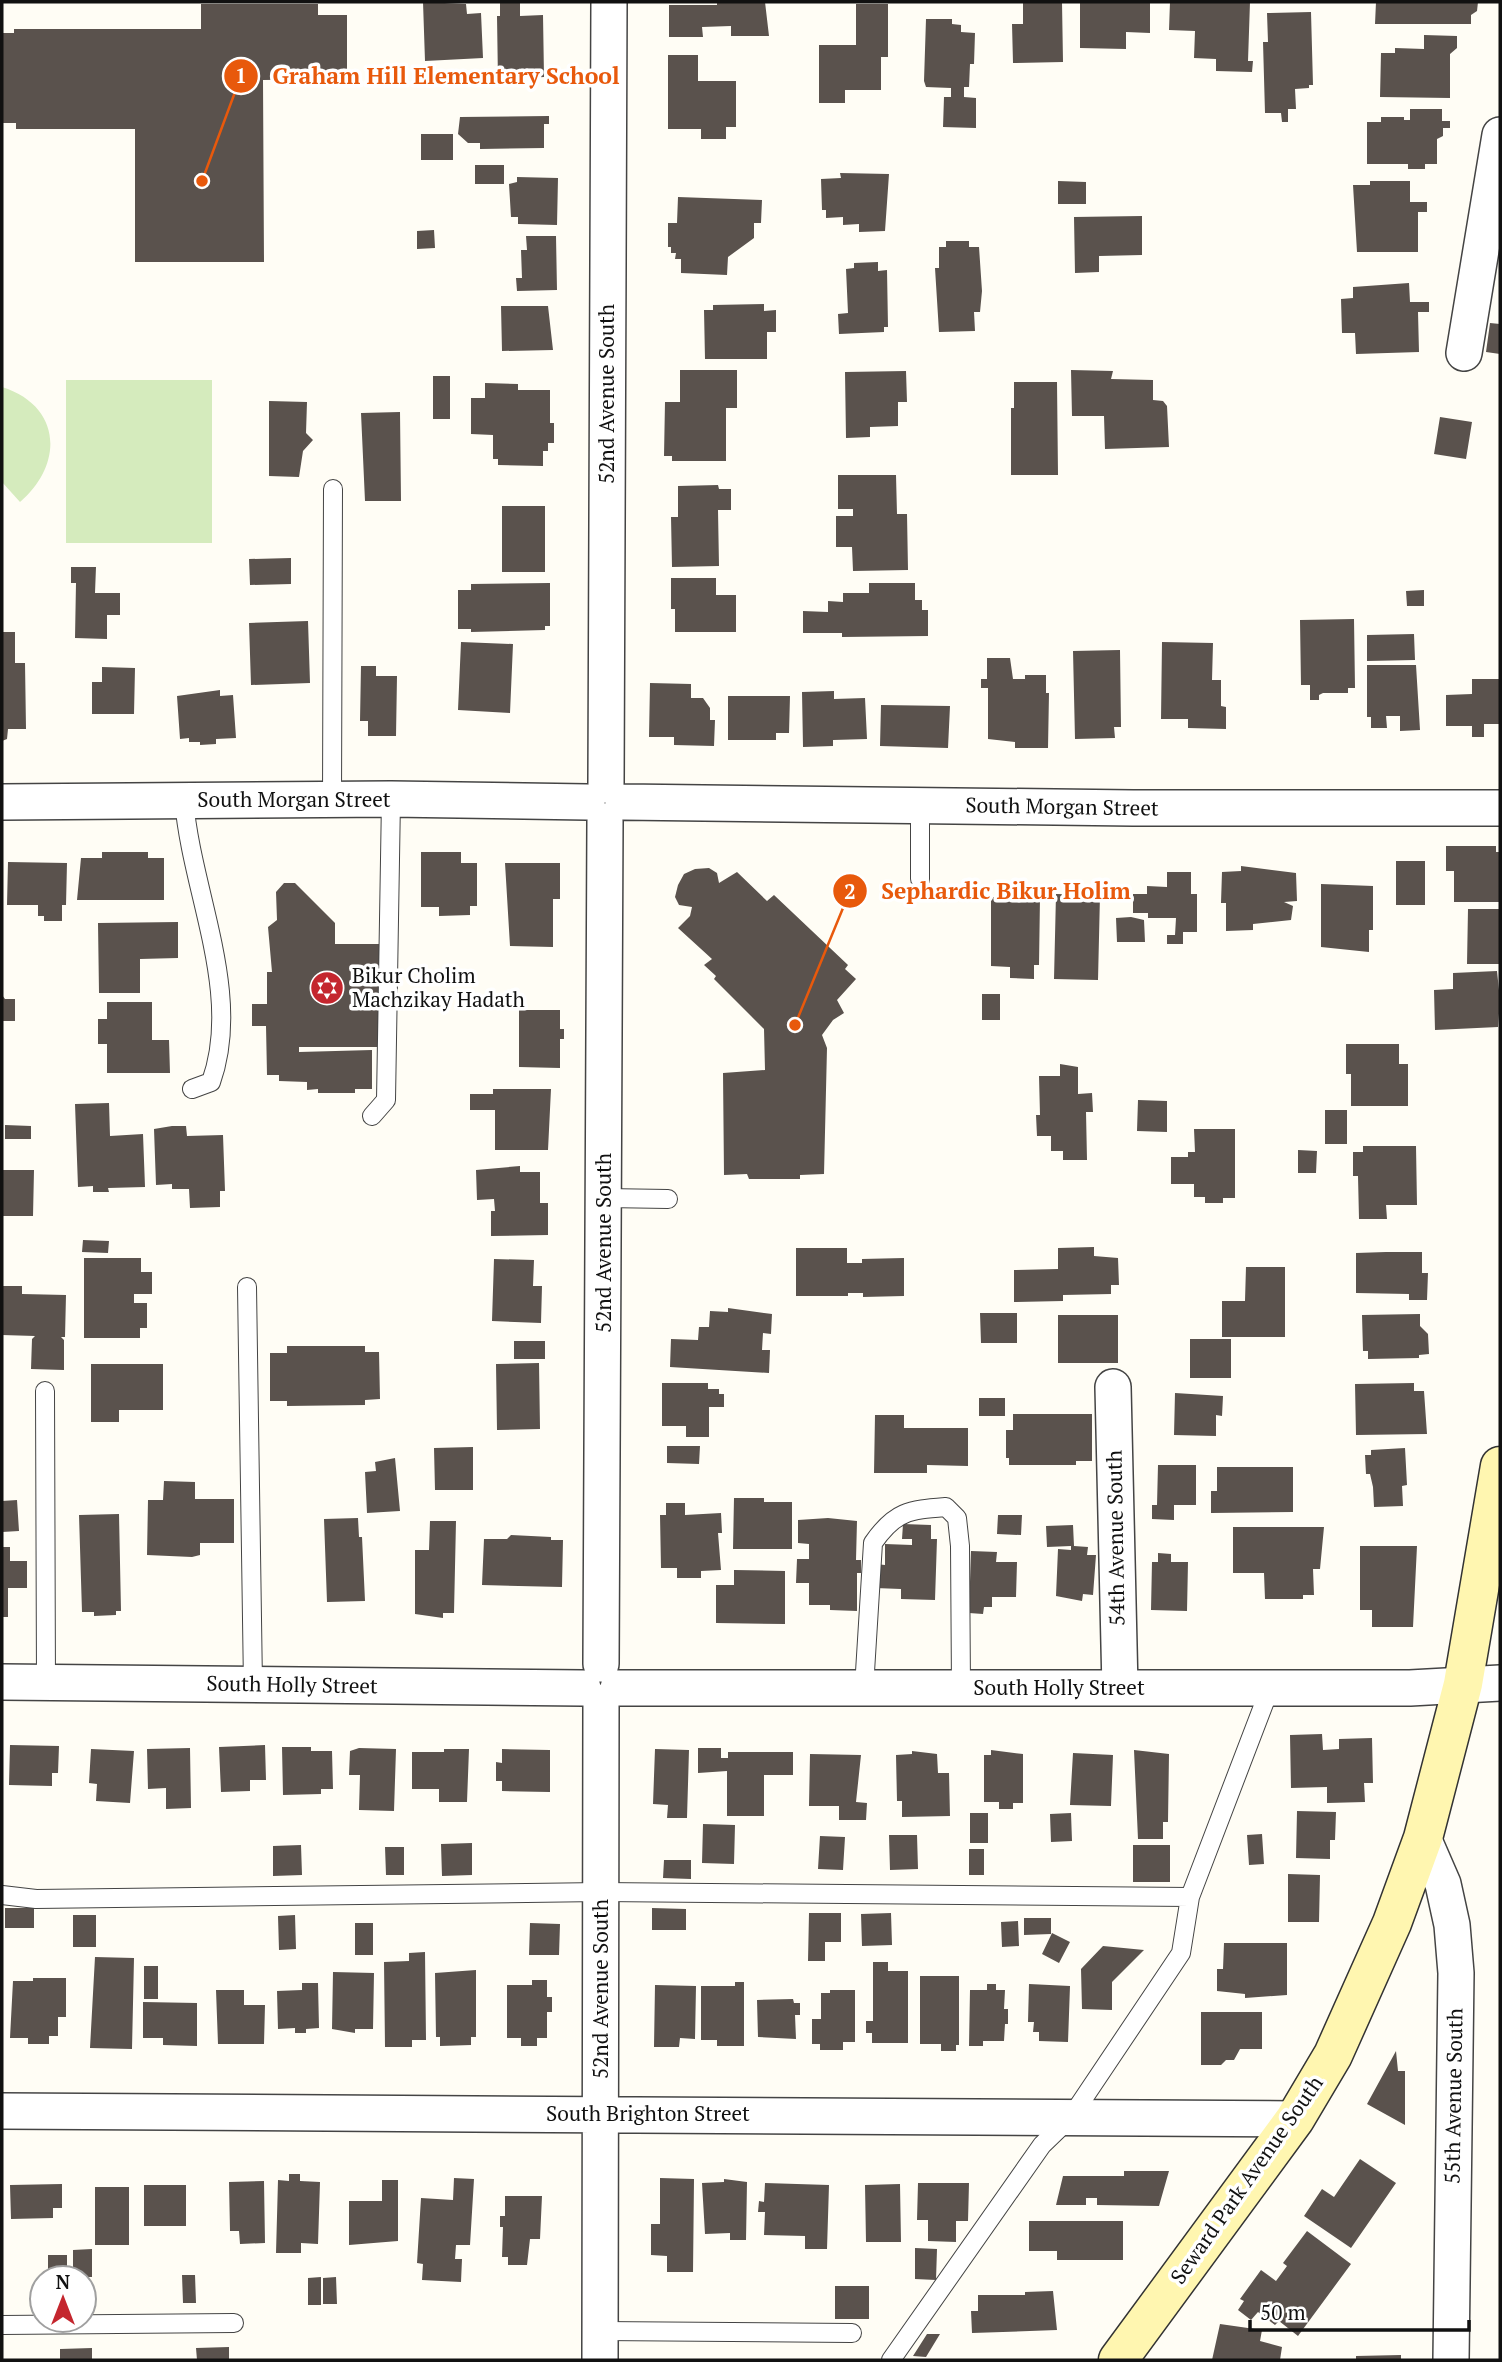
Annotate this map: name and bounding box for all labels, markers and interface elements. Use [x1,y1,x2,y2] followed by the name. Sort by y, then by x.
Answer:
[223,54,633,98] callout: Graham Hill Elementary School
[272,60,620,91] text: Graham Hill Elementary School
[235,61,247,89] text: 1
[592,304,620,484] street label: 52nd Avenue South
[197,785,391,813] street label: South Morgan Street
[965,790,1159,822] street label: South Morgan Street
[833,869,1145,913] callout: Sephardic Bikur Holim
[881,875,1131,906] text: Sephardic Bikur Holim
[844,877,856,905] text: 2
[352,961,525,1013] place label: Bikur Cholim Machzikay Hadath
[308,969,346,1007] synagogue icon: Bikur Cholim Machzikay Hadath
[589,1153,617,1333] street label: 52nd Avenue South
[1099,1450,1131,1626] street label: 54th Avenue South
[206,1669,378,1699] street label: South Holly Street
[973,1673,1145,1701] street label: South Holly Street
[586,1899,614,2079] street label: 52nd Avenue South
[1437,2008,1469,2184] street label: 55th Avenue South
[1164,2070,1329,2289] street label: Seward Park Avenue South
[546,2099,750,2127] street label: South Brighton Street
[28,2264,98,2334] north arrow
[56,2269,71,2294] text: N
[1250,2288,1469,2332] scale bar
[1260,2298,1306,2326] text: 50 m

